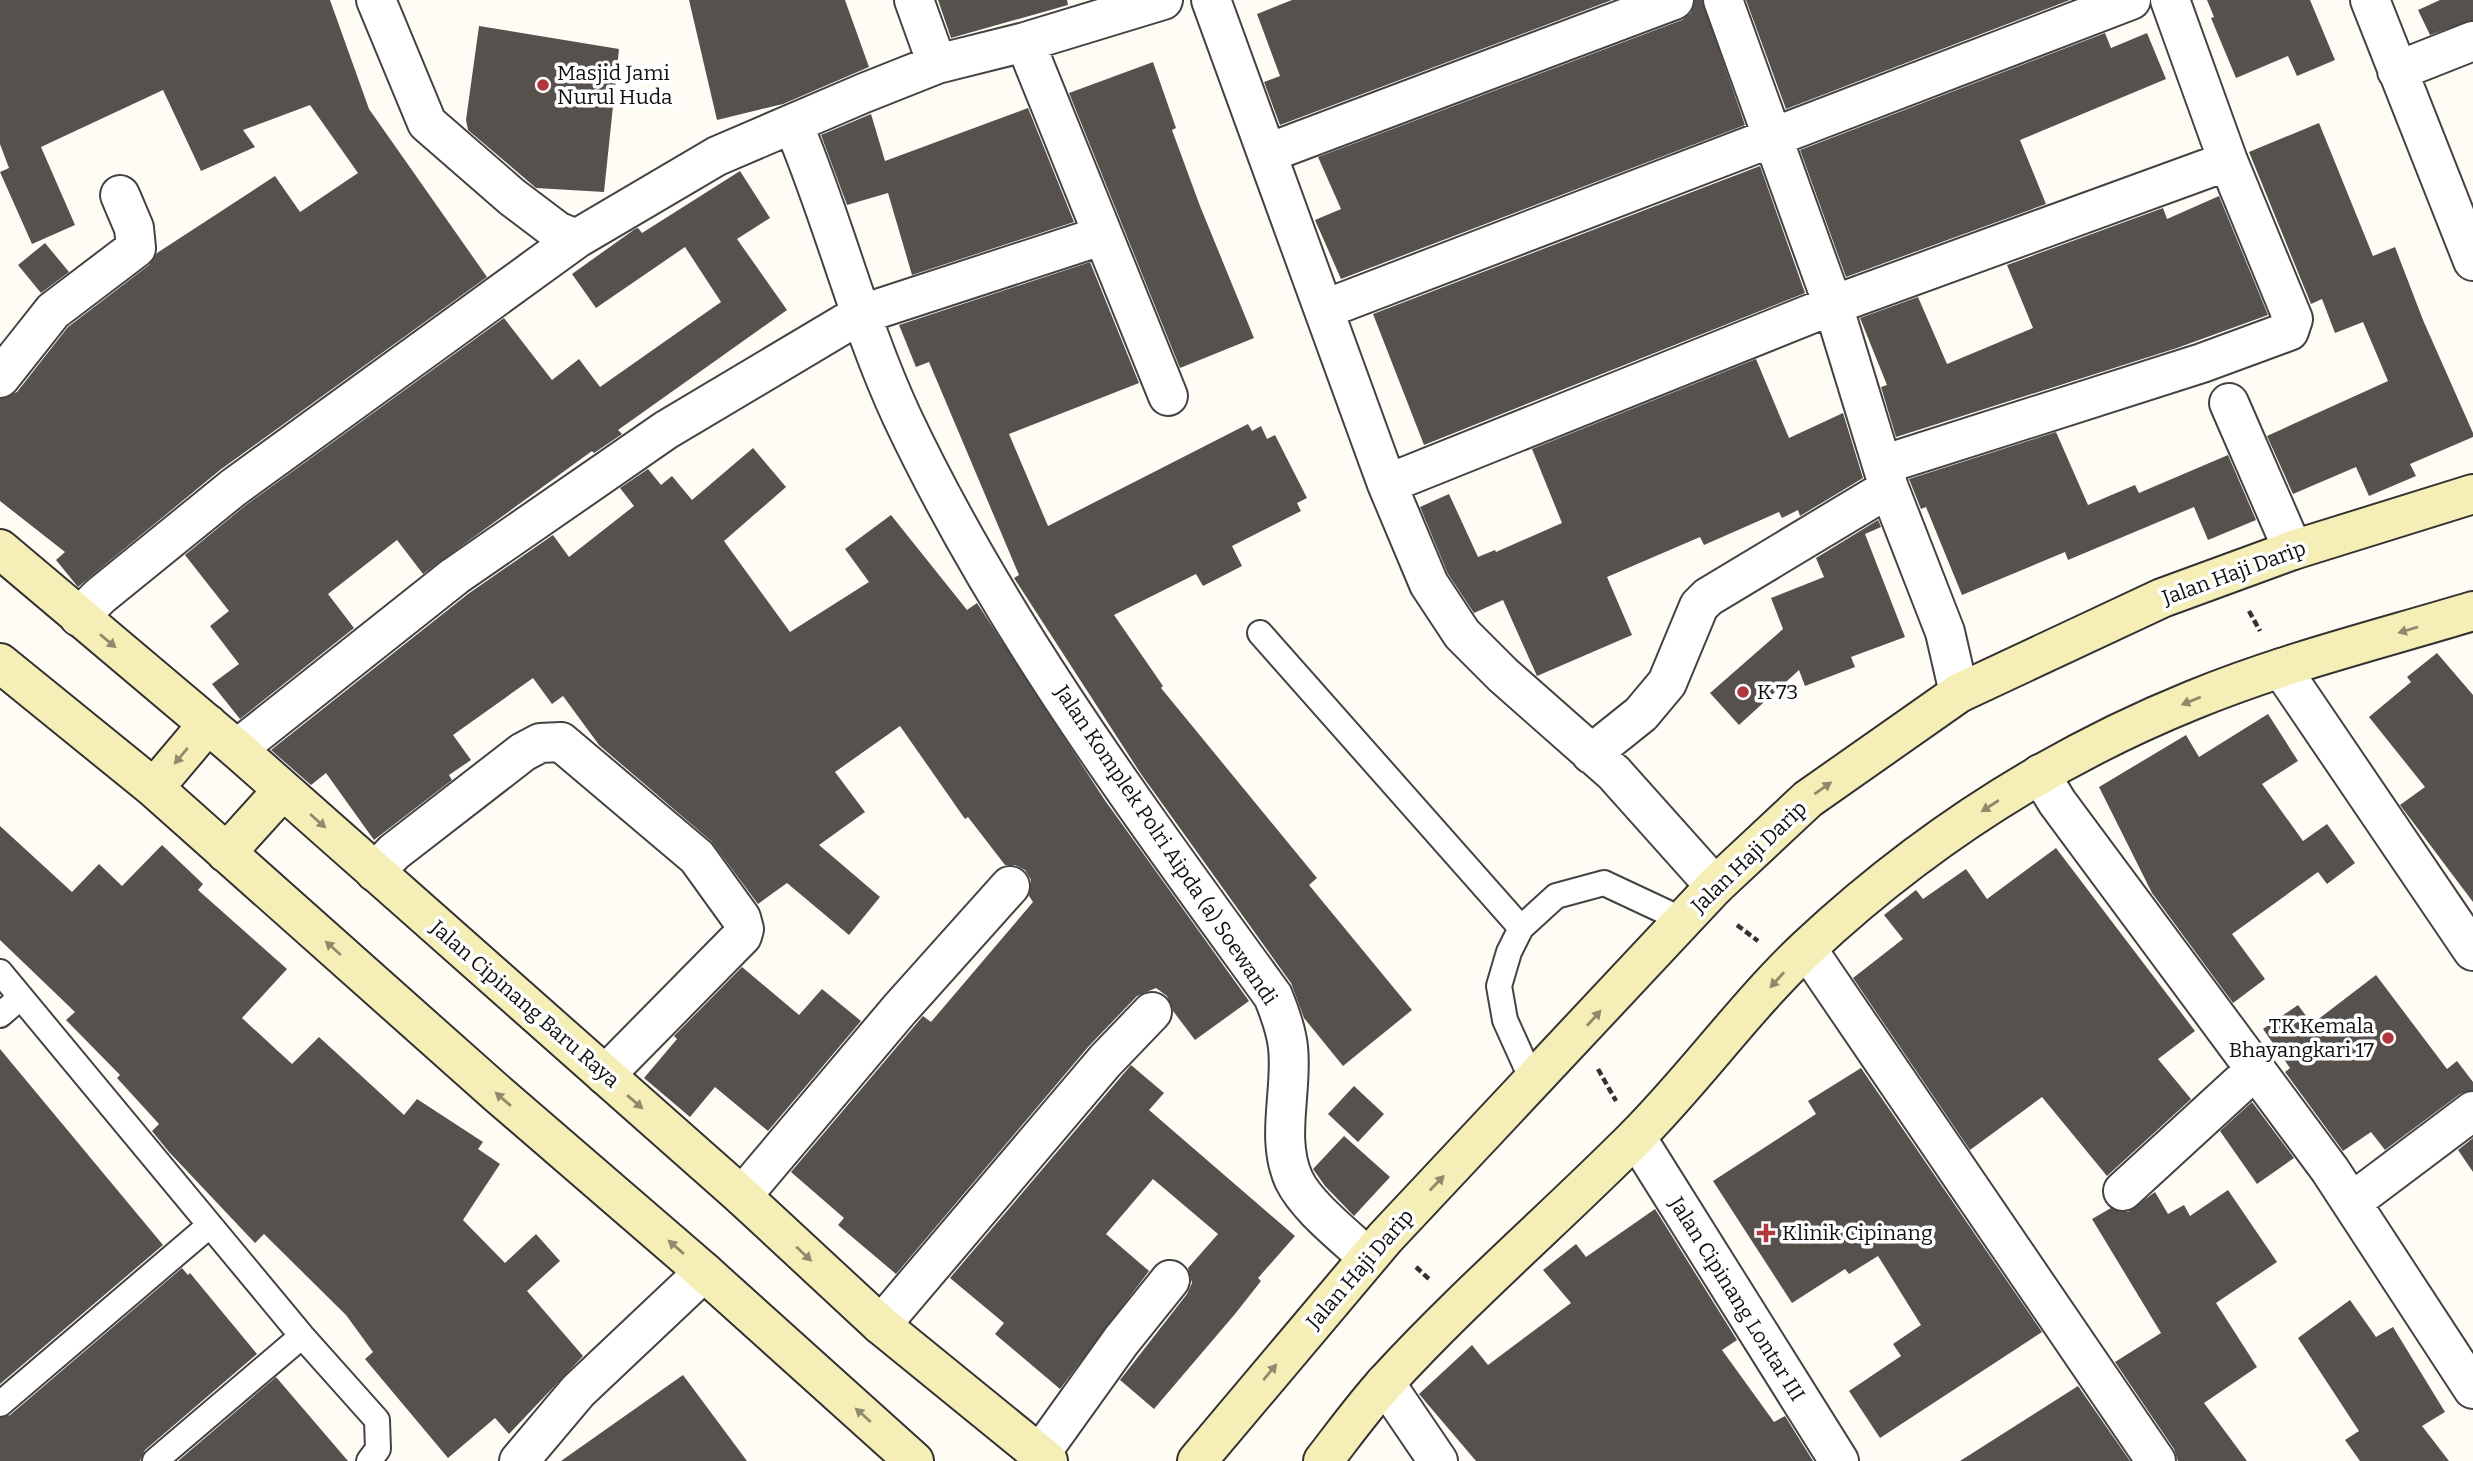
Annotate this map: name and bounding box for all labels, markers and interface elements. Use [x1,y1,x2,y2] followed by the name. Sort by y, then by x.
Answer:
[557,60,673,110] place label: Masjid Jami Nurul Huda
[535,77,551,93] marker: Masjid Jami Nurul Huda
[2158,535,2309,611] street label: Jalan Haji Darip
[2397,626,2418,636] one-way arrow
[100,633,117,648] one-way arrow
[1048,679,1283,1010] street label: Jalan Komplek Polri Aipda (a) Soewandi
[1757,679,1798,705] place label: K 73
[1735,684,1751,700] marker: K 73
[2181,695,2202,706] one-way arrow
[174,748,189,765] one-way arrow
[1814,781,1832,795] one-way arrow
[1685,795,1812,919] street label: Jalan Haji Darip
[1981,799,2000,812] one-way arrow
[309,813,327,829] one-way arrow
[424,914,625,1094] street label: Jalan Cipinang Baru Raya
[325,940,342,956] one-way arrow
[1769,971,1785,989] one-way arrow
[1585,1010,1601,1027] one-way arrow
[2229,1013,2375,1063] place label: TK Kemala Bhayangkari 17
[2380,1030,2396,1046] marker: TK Kemala Bhayangkari 17
[494,1091,512,1107] one-way arrow
[626,1094,644,1110] one-way arrow
[1428,1175,1444,1192] one-way arrow
[1663,1191,1811,1406] street label: Jalan Cipinang Lontar III
[1300,1204,1419,1335] street label: Jalan Haji Darip
[1782,1220,1933,1246] place label: Klinik Cipinang
[1756,1223,1776,1243] marker: Klinik Cipinang
[667,1240,684,1255] one-way arrow
[795,1245,812,1261] one-way arrow
[1262,1363,1278,1381] one-way arrow
[854,1407,872,1423] one-way arrow

